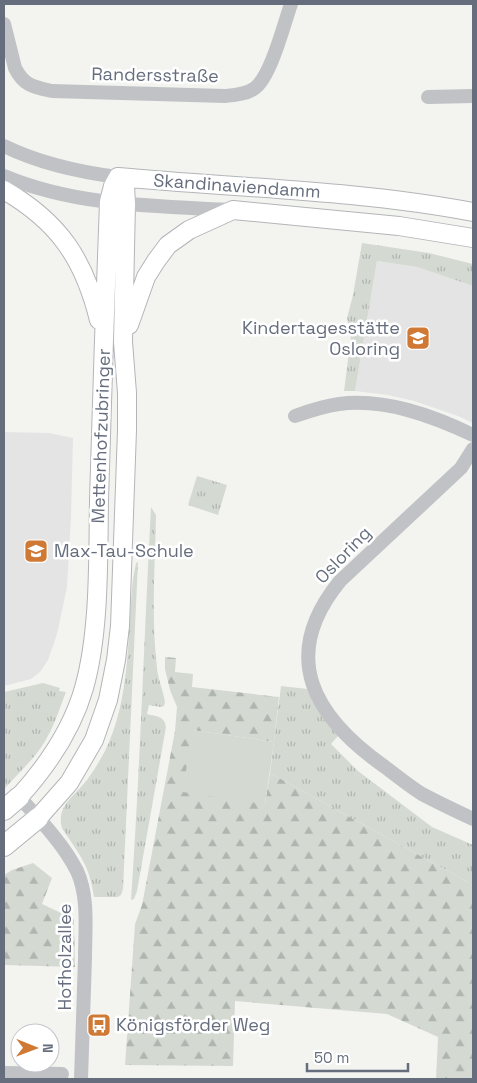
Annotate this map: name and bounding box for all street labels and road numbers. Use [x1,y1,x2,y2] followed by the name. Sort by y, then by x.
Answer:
[91,62,219,87] street label: Randersstraße
[153,168,321,203] street label: Skandinaviendamm
[86,348,115,524] street label: Mettenhofzubringer
[310,521,376,588] street label: Osloring
[53,904,76,1010] street label: Hofholzallee

